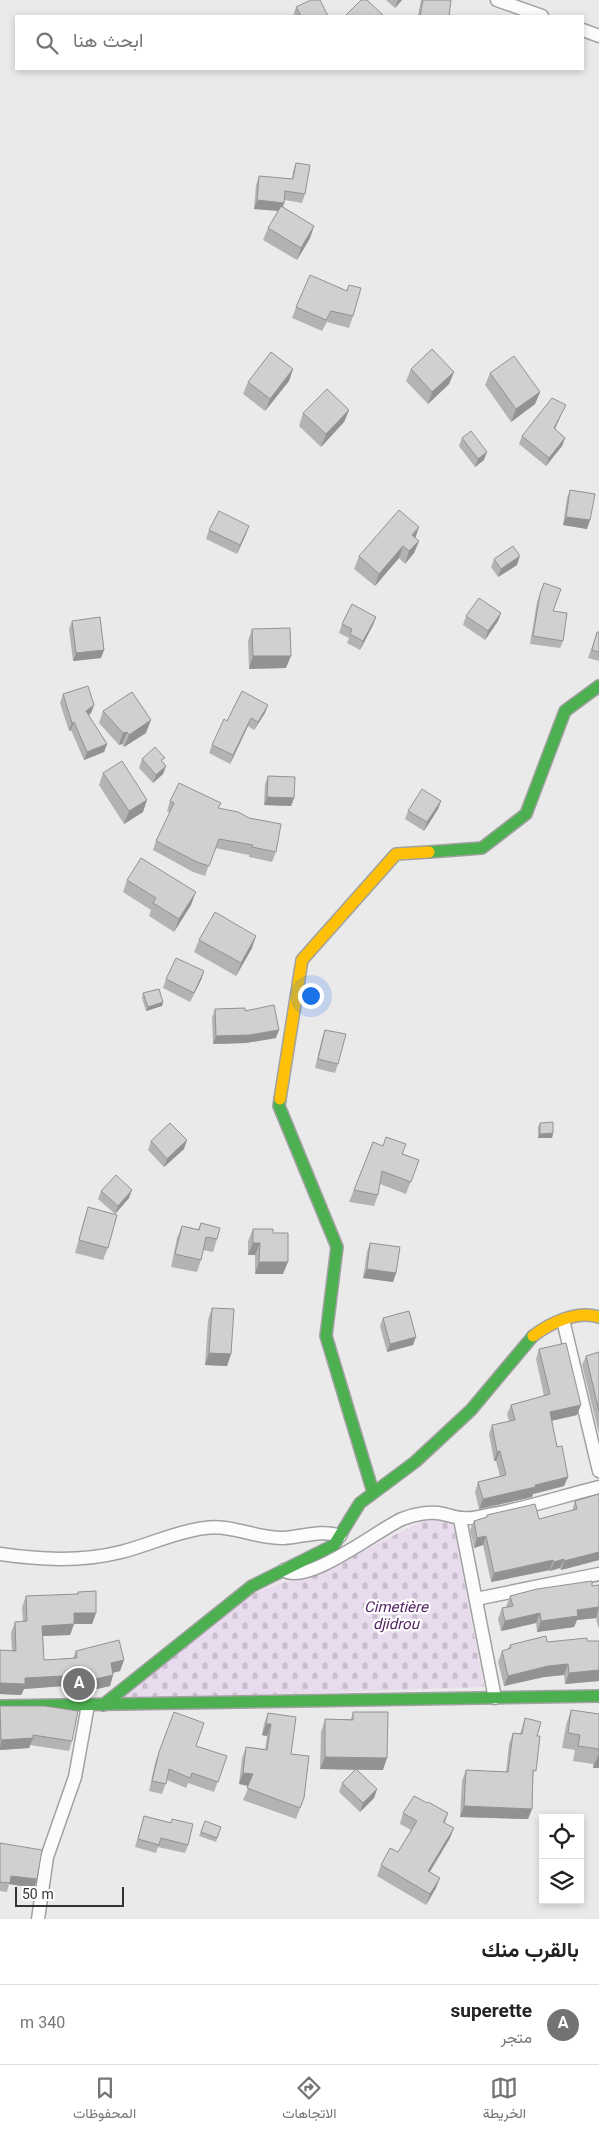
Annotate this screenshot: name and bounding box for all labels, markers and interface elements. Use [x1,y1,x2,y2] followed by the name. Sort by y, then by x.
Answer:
[15,15,584,70] search box
[73,28,143,57] text: ابحث هنا
[33,29,61,57] icon: search
[298,983,324,1009] your location
[364,1597,429,1637] park label: Cimetière djidrou
[63,1665,95,1703] pin: A
[539,1814,584,1904] map controls
[539,1814,584,1859] button: locate
[539,1859,584,1904] button: layers
[15,1884,124,1907] scale bar
[22,1885,54,1907] text: 50 m
[482,1935,579,1968] text: بالقرب منك
[450,1998,532,2027] text: superette
[20,2012,65,2037] text: 340 m
[558,2012,568,2037] text: A
[501,2027,532,2052] text: متجر
[73,2074,136,2126] tab: المحفوظات
[282,2074,337,2126] tab: الاتجاهات
[483,2074,526,2126] tab: الخريطة

